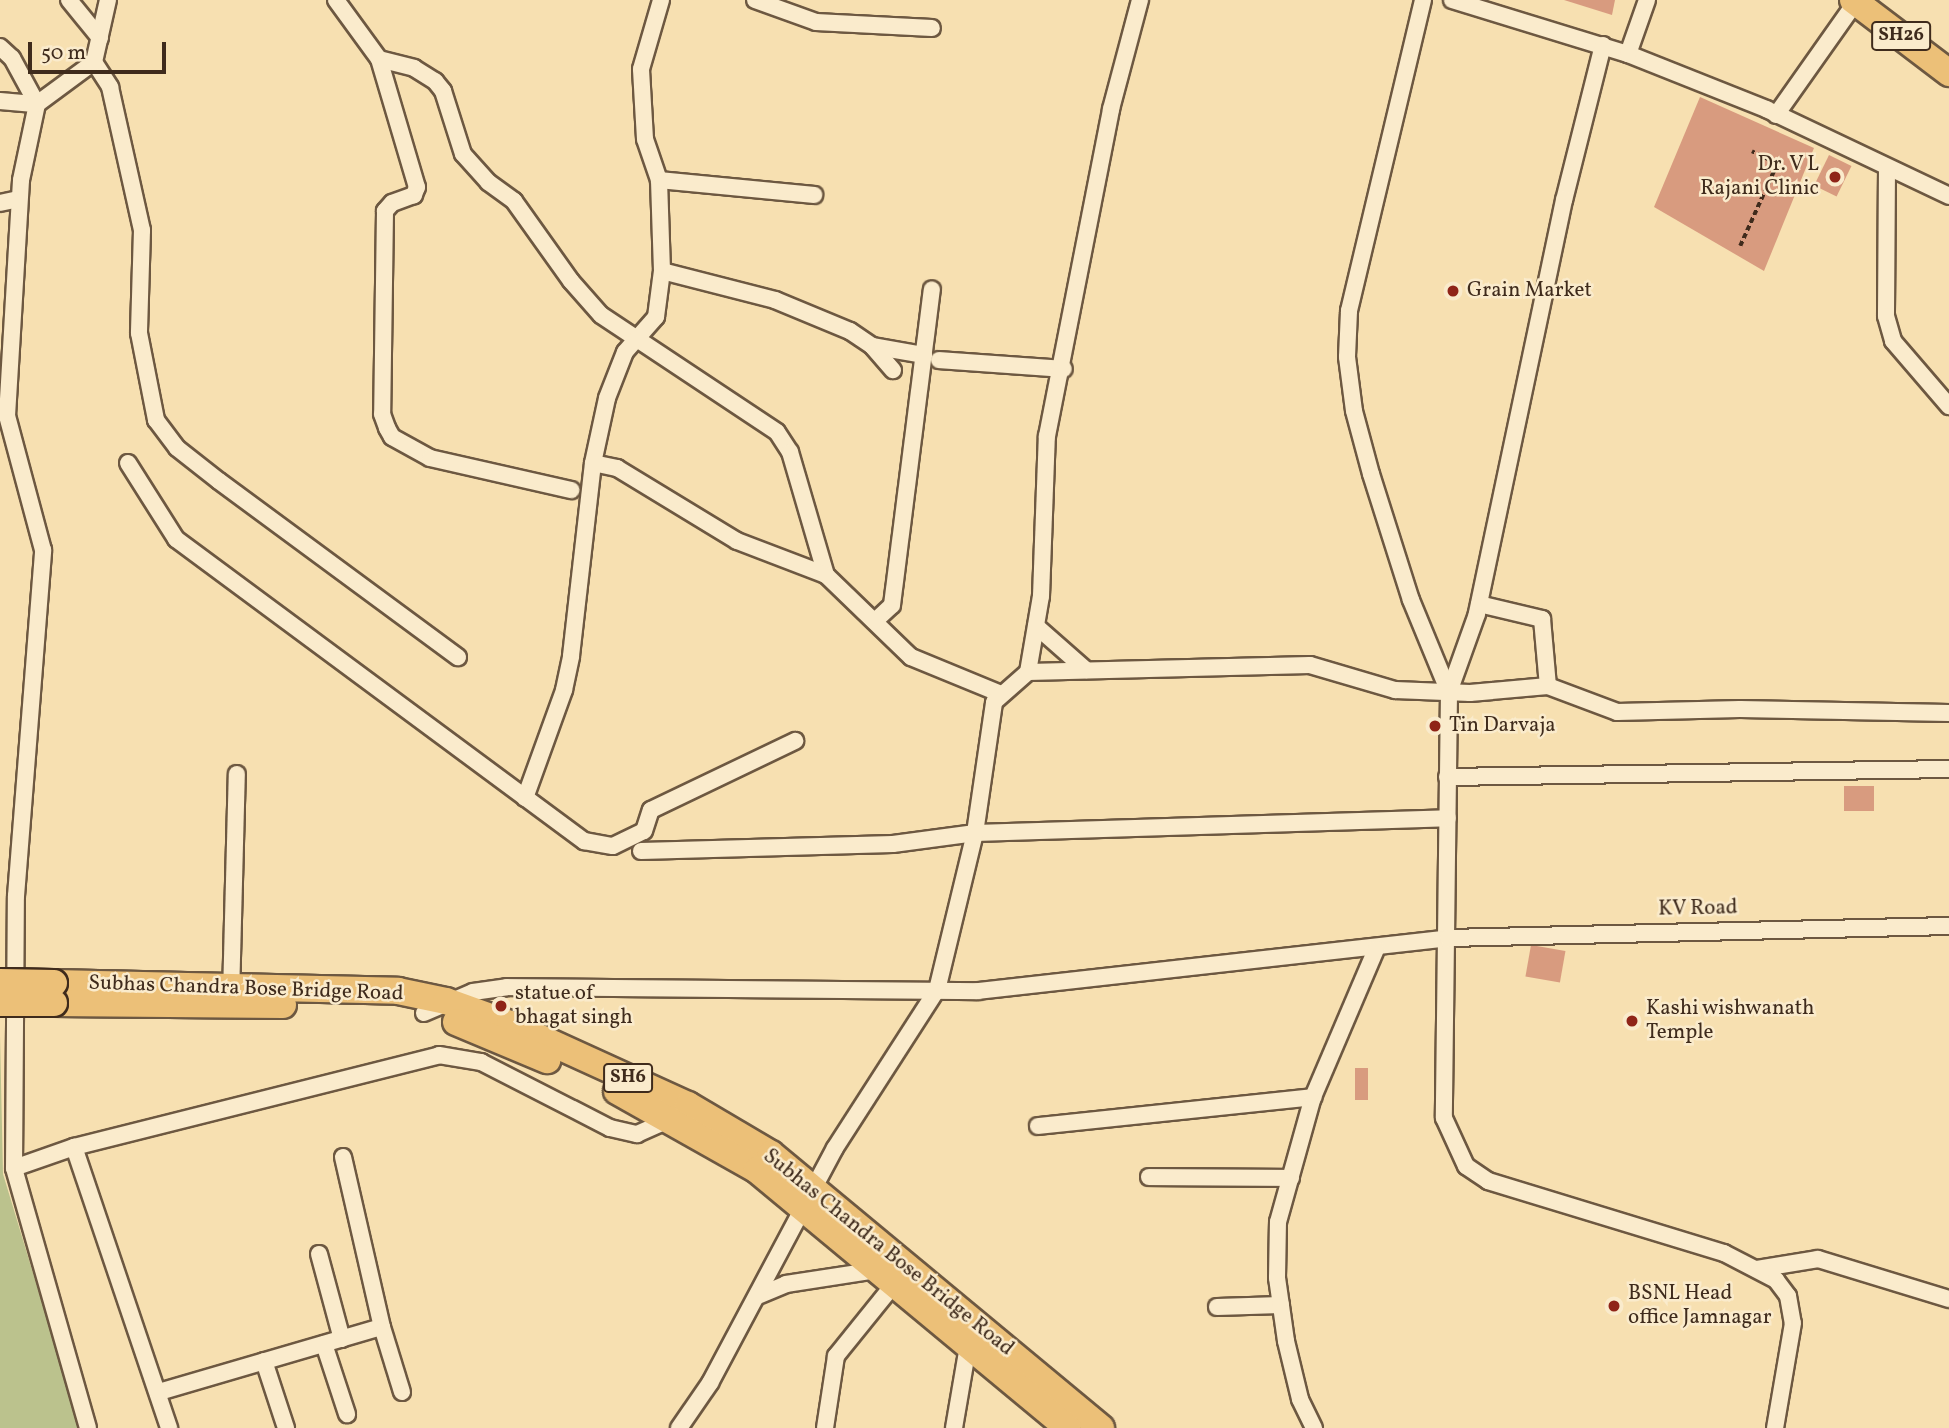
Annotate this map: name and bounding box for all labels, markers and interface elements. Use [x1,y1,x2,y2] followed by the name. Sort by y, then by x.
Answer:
[1870,20,1932,52] road number: SH26
[32,28,170,72] scale bar
[41,39,86,68] text: 50 m
[1700,152,1819,202] place label: Dr. V L Rajani Clinic
[1825,167,1845,187] marker: Dr. V L Rajani Clinic
[1467,278,1592,304] place label: Grain Market
[1445,283,1461,299] marker: Grain Market
[1449,713,1556,739] place label: Tin Darvaja
[1427,718,1443,734] marker: Tin Darvaja
[1658,896,1738,922] street label: KV Road
[88,971,404,1007] street label: Subhas Chandra Bose Bridge Road
[515,981,633,1031] place label: statue of bhagat singh
[1646,996,1815,1046] place label: Kashi wishwanath Temple
[493,998,509,1014] marker: statue of bhagat singh
[1624,1013,1640,1029] marker: Kashi wishwanath Temple
[602,1062,654,1094] road number: SH6
[758,1144,1018,1362] street label: Subhas Chandra Bose Bridge Road
[1628,1281,1772,1331] place label: BSNL Head office Jamnagar
[1606,1298,1622,1314] marker: BSNL Head office Jamnagar

